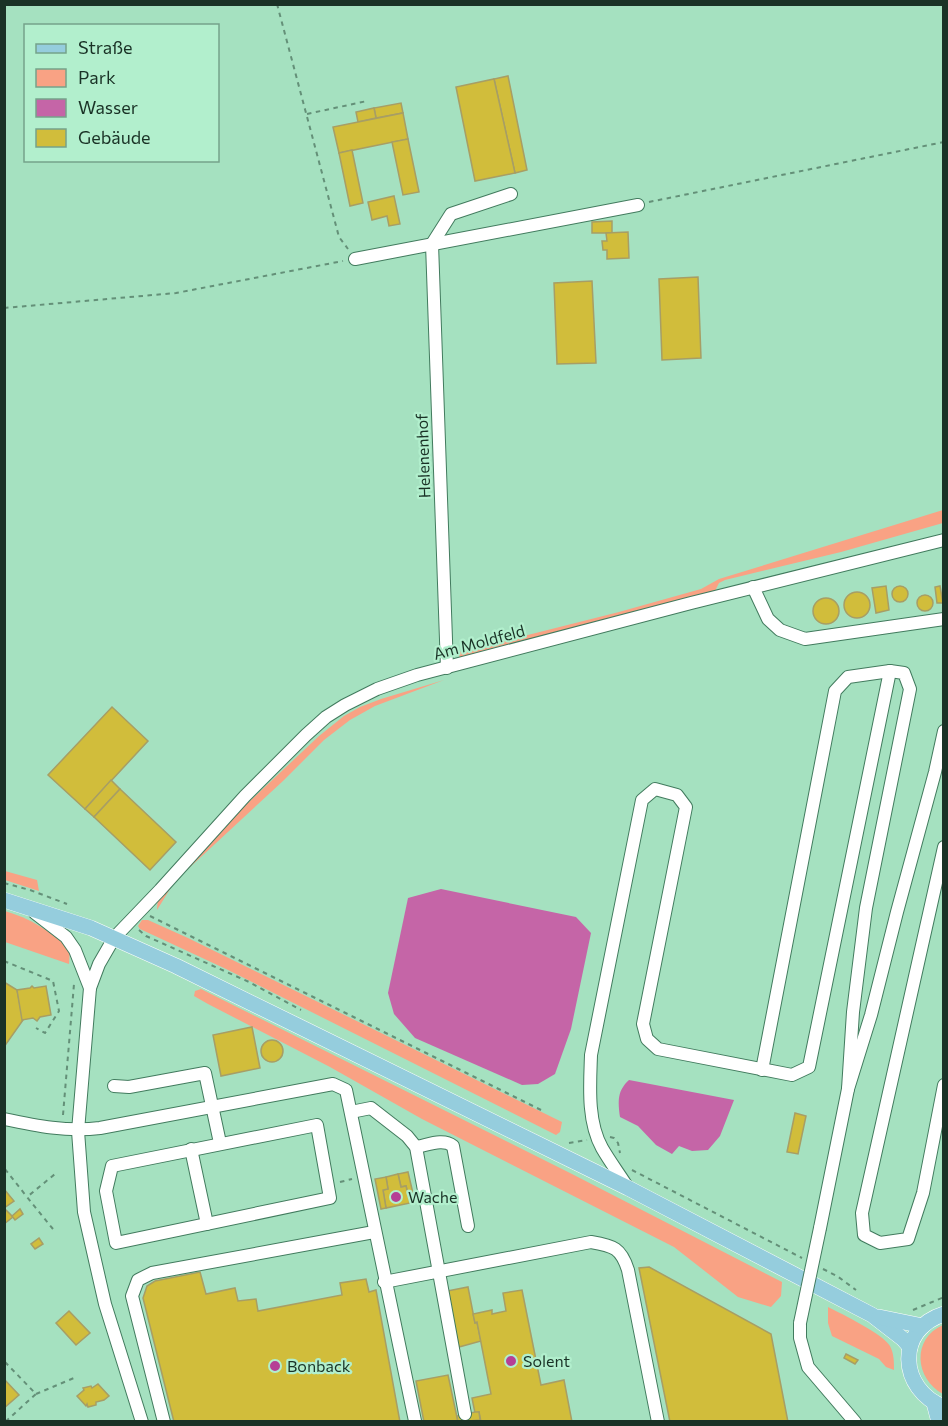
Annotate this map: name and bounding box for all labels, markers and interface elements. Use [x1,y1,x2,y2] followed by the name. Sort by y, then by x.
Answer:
[24,24,219,162] legend
[78,36,133,58] text: Straße
[78,66,116,88] text: Park
[78,96,138,118] text: Wasser
[78,126,151,148] text: Gebäude
[412,413,433,499] street label: Helenenhof
[431,620,527,663] street label: Am Moldfeld
[408,1187,457,1206] place label: Wache
[389,1190,403,1204] marker: Wache
[523,1351,571,1370] place label: Solent
[504,1354,518,1368] marker: Solent
[287,1356,351,1375] place label: Bonback
[268,1359,282,1373] marker: Bonback

